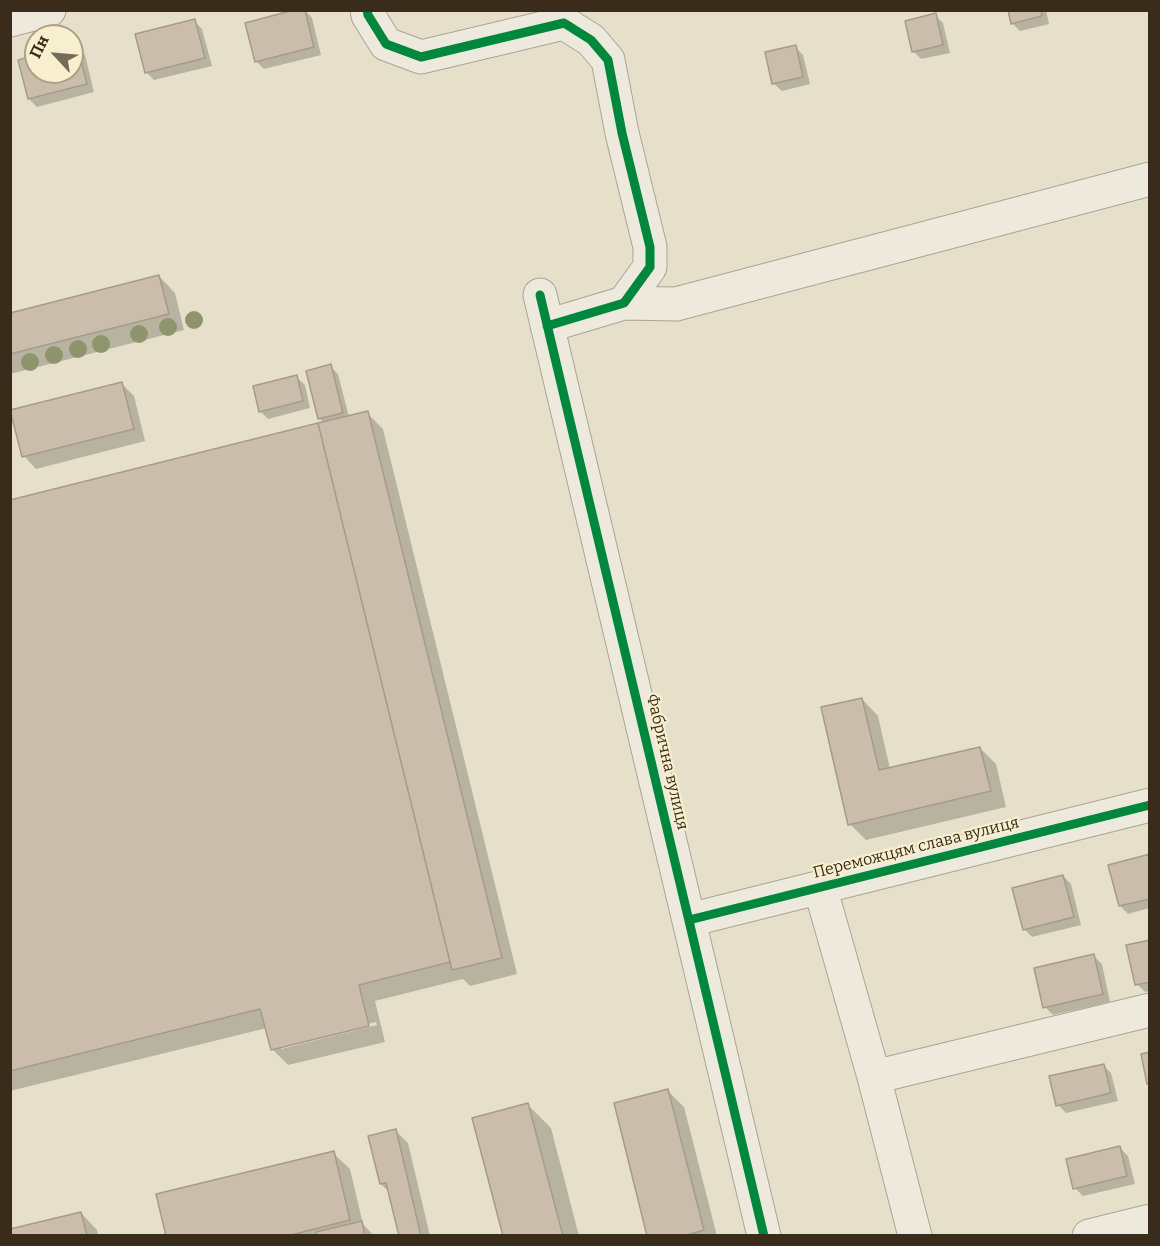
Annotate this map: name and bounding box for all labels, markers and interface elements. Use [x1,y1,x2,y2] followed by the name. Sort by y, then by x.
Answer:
[24,24,84,84] north arrow
[26,32,53,61] text: Пн
[642,692,692,832] street label: Фабрична вулиця
[811,813,1021,883] street label: Переможцям слава вулиця

